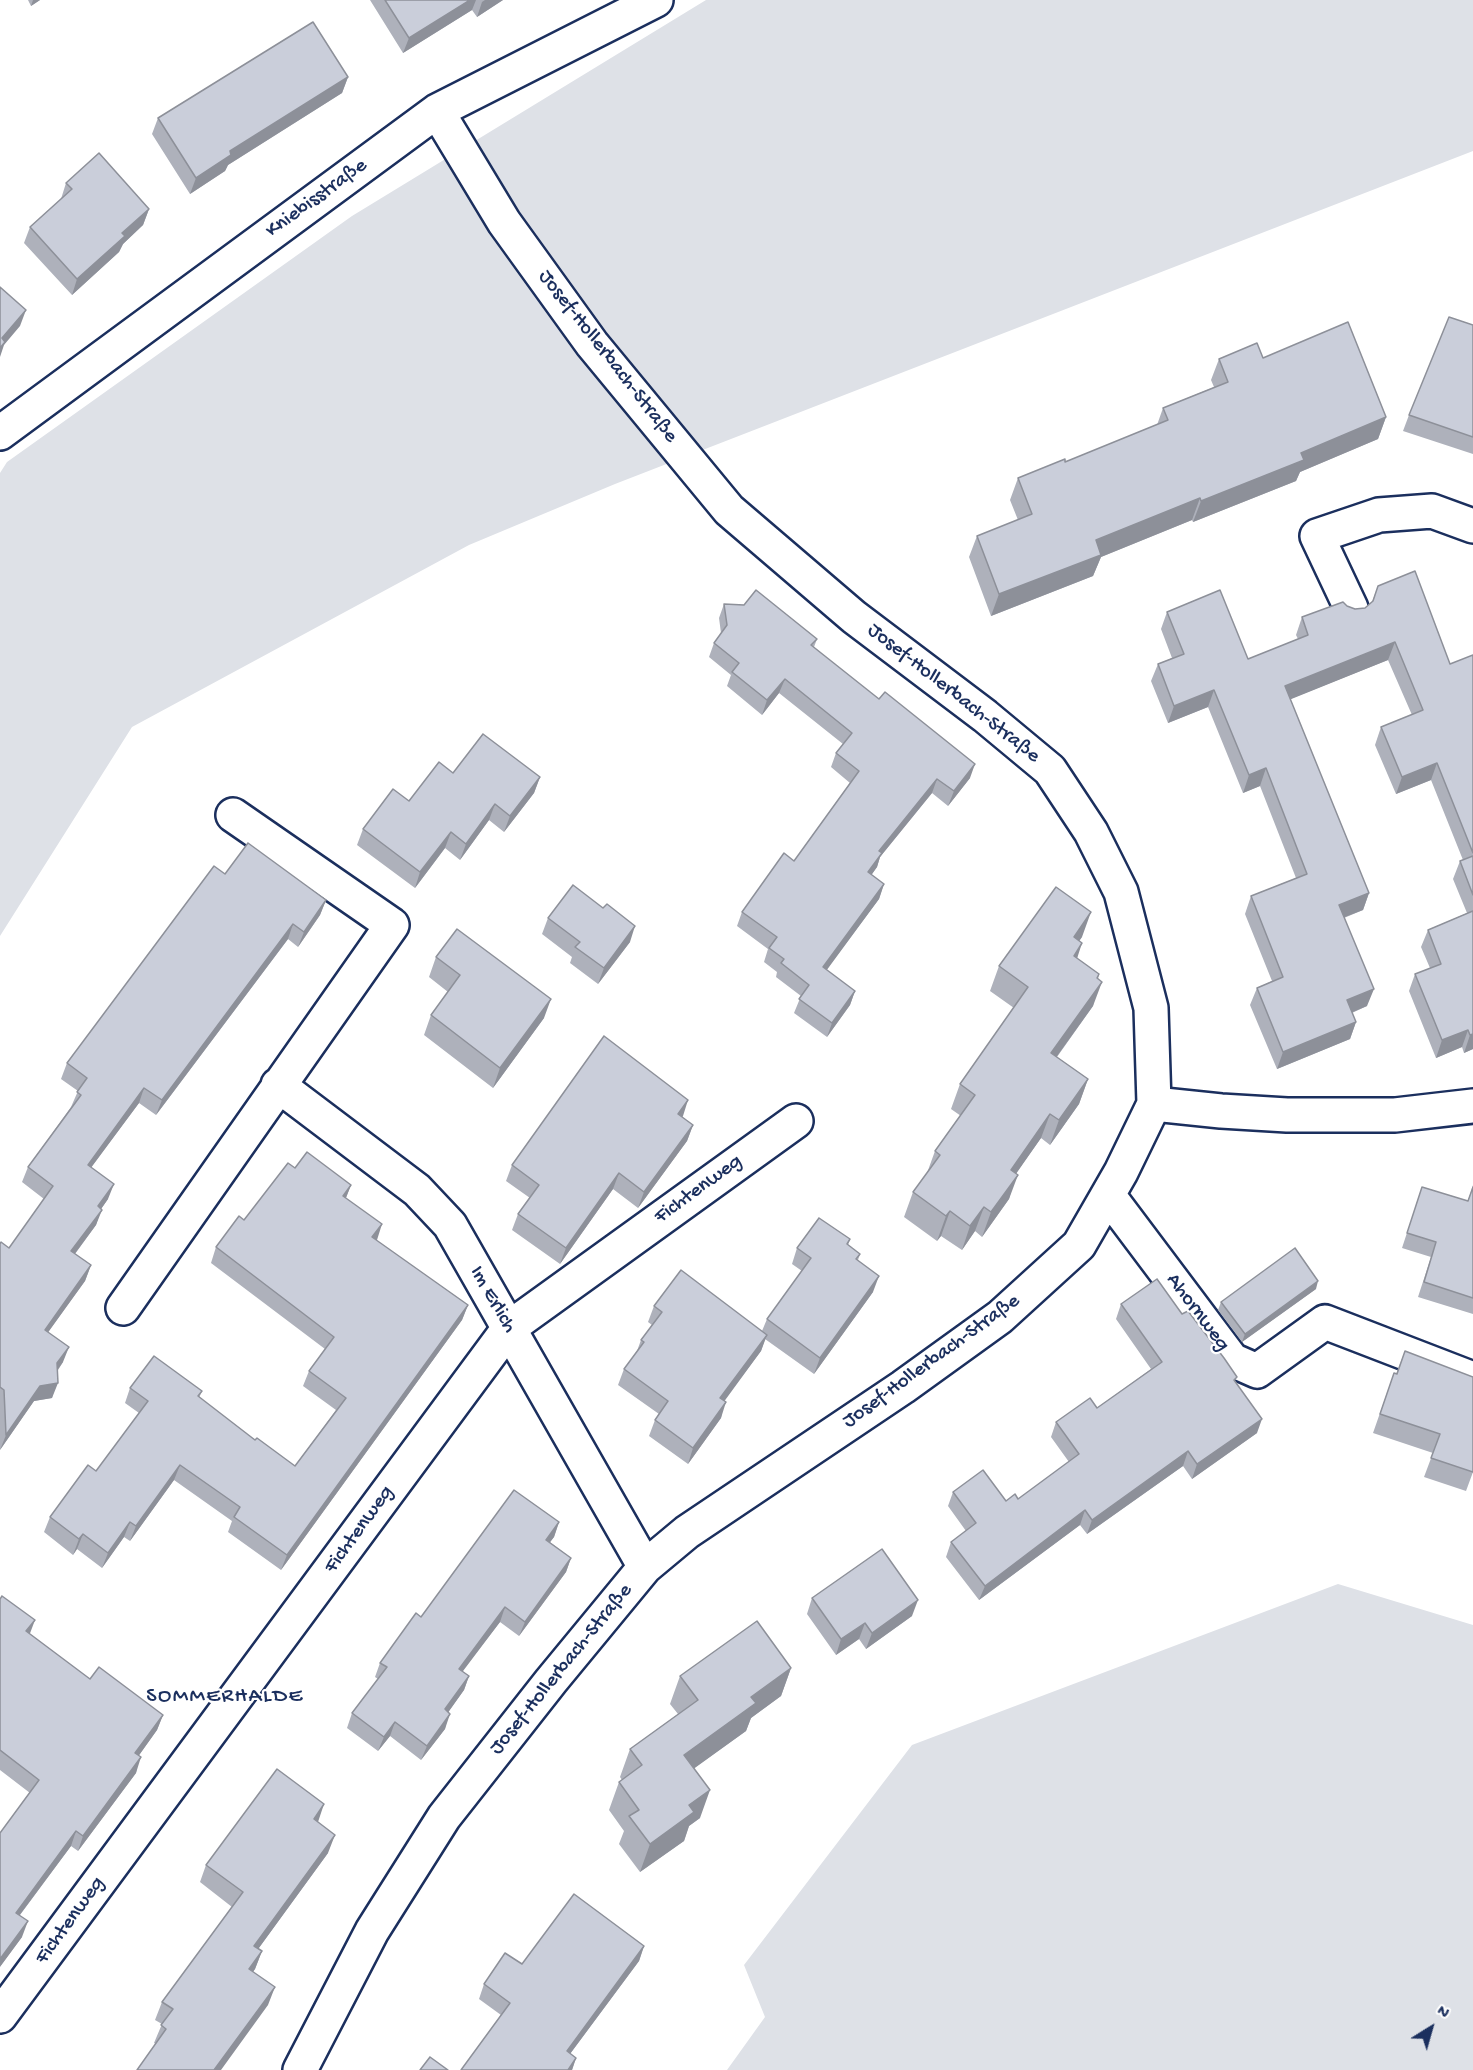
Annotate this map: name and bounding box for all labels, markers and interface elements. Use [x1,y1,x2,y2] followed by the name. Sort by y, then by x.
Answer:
[261,154,373,244] street label: Kniebisstraße
[532,265,682,449] street label: Josef-Hollerbach-Straße
[861,619,1045,769] street label: Josef-Hollerbach-Straße
[650,1150,748,1230] street label: Fichtenweg
[463,1262,521,1338] street label: Im Erlich
[1160,1269,1234,1357] street label: Ahornweg
[839,1289,1025,1435] street label: Josef-Hollerbach-Straße
[320,1481,400,1579] street label: Fichtenweg
[485,1579,639,1761] street label: Josef-Hollerbach-Straße
[146,1685,304,1711] district label: SOMMERHALDE
[31,1872,111,1970] street label: Fichtenweg
[1401,1998,1461,2058] north arrow
[1432,2002,1452,2024] text: N

